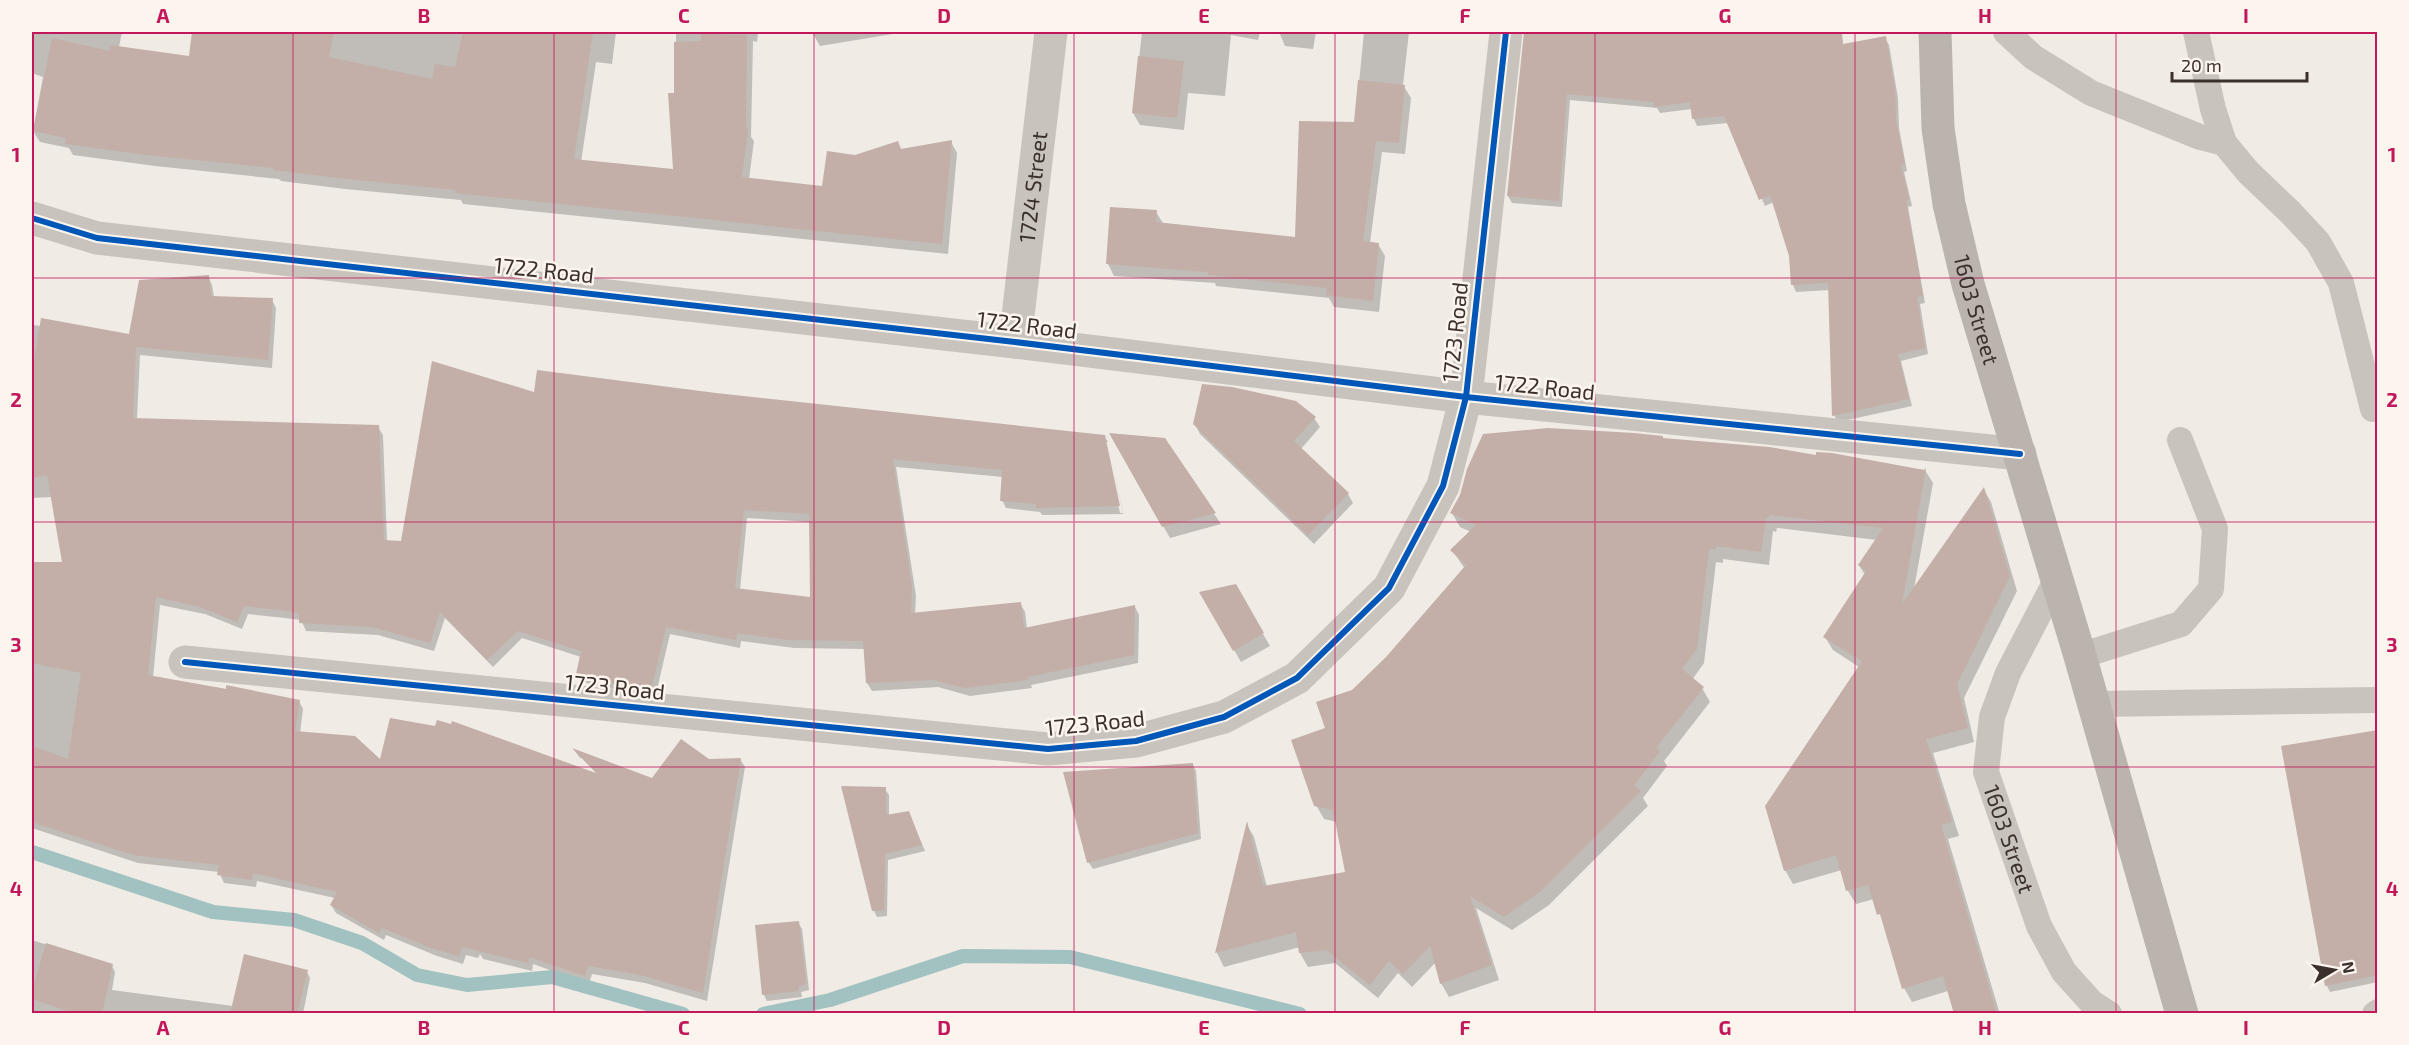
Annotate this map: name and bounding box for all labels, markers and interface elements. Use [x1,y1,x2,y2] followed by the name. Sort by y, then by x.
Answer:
[156,3,170,27] text: A
[418,3,430,27] text: B
[678,3,690,27] text: C
[937,3,951,27] text: D
[1198,3,1210,27] text: E
[1459,3,1471,27] text: F
[1719,3,1731,27] text: G
[1978,3,1992,27] text: H
[2243,3,2249,27] text: I
[2172,45,2307,83] scale bar
[2181,54,2222,76] text: 20 m
[1013,130,1051,244] street label: 1724 Street
[12,142,20,166] text: 1
[2388,142,2396,166] text: 1
[493,251,595,287] street label: 1722 Road
[1949,252,2005,367] street label: 1603 Street
[1436,281,1472,383] street label: 1723 Road
[976,305,1078,343] street label: 1722 Road
[1494,368,1596,404] street label: 1722 Road
[10,387,22,411] text: 2
[2386,387,2398,411] text: 2
[10,632,22,656] text: 3
[2386,632,2398,656] text: 3
[564,668,666,704] street label: 1723 Road
[1044,704,1146,740] street label: 1723 Road
[1979,781,2041,896] street label: 1603 Street
[10,876,23,900] text: 4
[2386,876,2399,900] text: 4
[2304,940,2364,1000] north arrow
[2339,960,2360,975] text: N
[156,1015,170,1039] text: A
[418,1015,430,1039] text: B
[678,1015,690,1039] text: C
[937,1015,951,1039] text: D
[1198,1015,1210,1039] text: E
[1459,1015,1471,1039] text: F
[1719,1015,1731,1039] text: G
[1978,1015,1992,1039] text: H
[2243,1015,2249,1039] text: I

